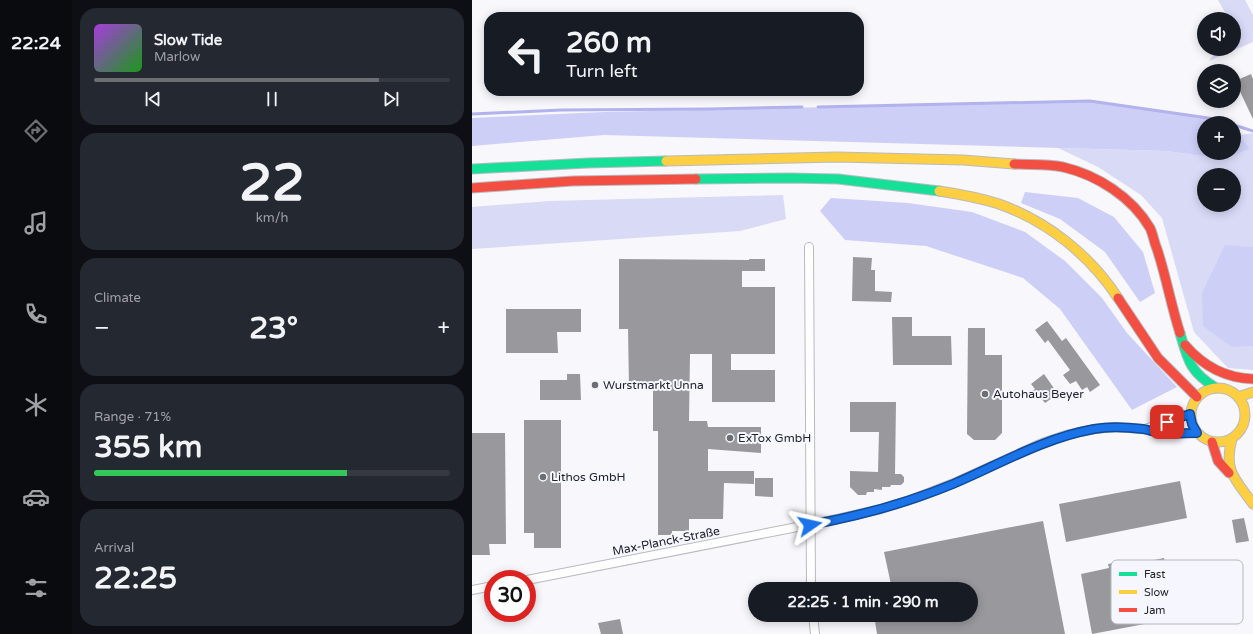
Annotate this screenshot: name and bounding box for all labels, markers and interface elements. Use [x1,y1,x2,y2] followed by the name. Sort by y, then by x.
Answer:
[1197,12,1241,212] map controls
[1197,12,1241,56] button: sound
[566,26,652,60] text: 260 m
[500,28,552,80] icon: left
[154,31,222,49] text: Slow Tide
[11,32,61,54] text: 22:24
[154,49,200,65] text: Marlow
[566,60,638,82] text: Turn left
[1197,64,1241,108] button: layers
[142,88,164,110] icon: previous
[261,88,283,110] icon: pause
[380,88,402,110] icon: next
[1197,116,1241,160] button: +
[22,117,50,145] icon: directions
[239,152,305,215] text: 22
[1197,168,1241,212] button: −
[22,209,50,237] icon: music
[256,210,288,226] text: km/h
[94,290,141,306] text: Climate
[22,300,50,328] icon: phone
[249,310,298,347] text: 23°
[94,315,110,341] text: −
[438,315,450,341] text: +
[603,378,704,392] place label: Wurstmarkt Unna
[590,380,600,390] marker: Wurstmarkt Unna
[993,387,1084,401] place label: Autohaus Beyer
[980,389,990,399] marker: Autohaus Beyer
[22,391,50,419] icon: climate
[1150,405,1184,439] pin
[94,409,171,425] text: Range · 71%
[1156,411,1178,433] icon: arrive
[94,429,202,466] text: 355 km
[738,431,811,445] place label: ExTox GmbH
[725,433,735,443] marker: ExTox GmbH
[551,470,626,484] place label: Lithos GmbH
[538,472,548,482] marker: Lithos GmbH
[22,483,50,511] icon: car
[789,504,831,546] position arrow
[611,524,721,558] street label: Max-Planck-Straße
[94,540,134,556] text: Arrival
[94,560,177,597] text: 22:25
[1111,560,1243,624] legend
[1144,568,1165,581] text: Fast
[484,570,536,622] speed limit sign: 30
[22,574,50,602] icon: filters
[1144,586,1169,599] text: Slow
[788,593,938,611] text: 22:25 · 1 min · 290 m
[1144,604,1165,617] text: Jam

